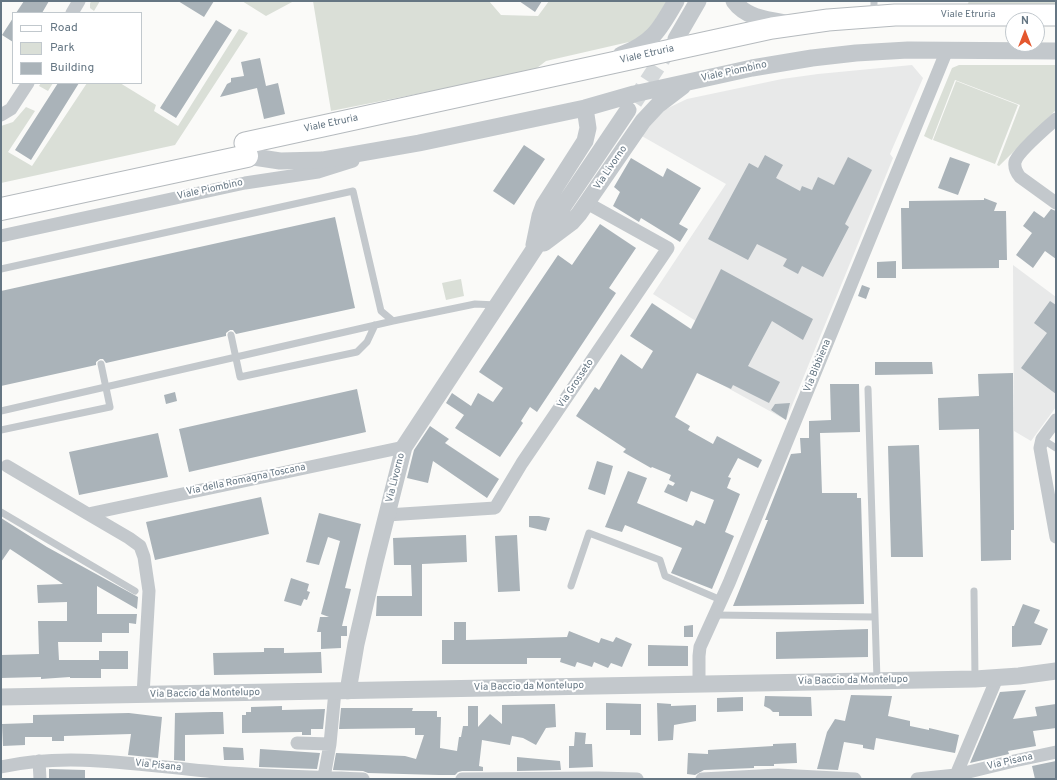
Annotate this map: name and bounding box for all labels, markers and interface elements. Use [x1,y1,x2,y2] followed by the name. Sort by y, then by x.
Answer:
[940,9,996,21] street label: Viale Etruria
[12,12,142,84] legend
[1005,12,1045,52] north arrow
[1021,14,1029,28] text: N
[50,20,78,36] text: Road
[50,40,75,56] text: Park
[619,43,675,67] street label: Viale Etruria
[700,59,768,85] street label: Viale Piombino
[50,60,94,76] text: Building
[303,112,359,136] street label: Viale Etruria
[592,144,630,192] street label: Via Livorno
[176,177,244,203] street label: Viale Piombino
[802,338,834,394] street label: Via Bibbiena
[555,357,597,411] street label: Via Grosseto
[384,452,408,504] street label: Via Livorno
[185,461,307,499] street label: Via della Romagna Toscana
[798,674,908,688] street label: Via Baccio da Montelupo
[474,680,584,694] street label: Via Baccio da Montelupo
[150,687,260,701] street label: Via Baccio da Montelupo
[986,751,1034,773] street label: Via Pisana
[134,758,182,774] street label: Via Pisana

